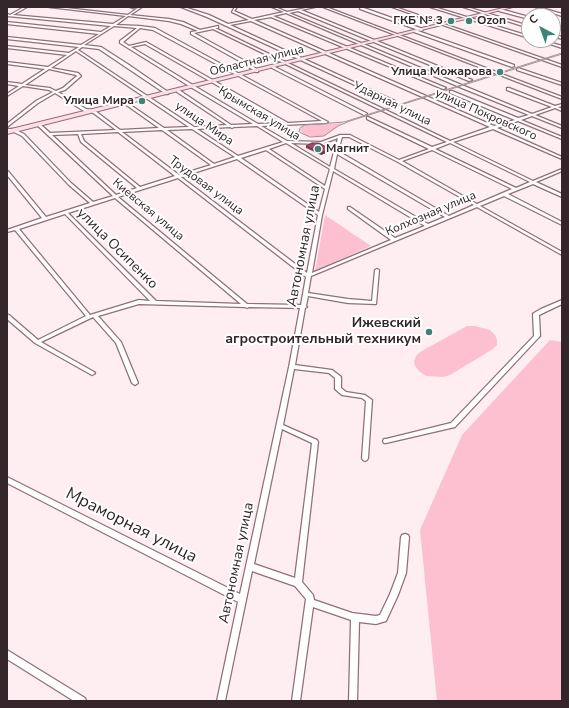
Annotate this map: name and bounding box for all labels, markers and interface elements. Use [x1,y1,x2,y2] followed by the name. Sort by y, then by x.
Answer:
[521,8,561,48] north arrow
[526,11,541,27] text: С
[393,14,443,28] place label: ГКБ № 3
[477,14,506,28] place label: Ozon
[446,16,456,26] marker: ГКБ № 3
[464,16,474,26] marker: Ozon
[208,42,306,80] street label: Областная улица
[391,65,492,79] place label: Улица Можарова
[495,67,505,77] marker: Улица Можарова
[351,79,433,129] street label: Ударная улица
[215,84,303,144] street label: Крымская улица
[433,86,539,144] street label: улица Покровского
[63,94,134,108] place label: Улица Мира
[137,96,147,106] marker: Улица Мира
[172,99,236,149] street label: улица Мира
[326,142,369,156] place label: Магнит
[313,144,323,154] marker: Магнит
[166,153,246,219] street label: Трудовая улица
[109,176,187,244] street label: Киевская улица
[284,184,324,308] street label: Автономная улица
[384,188,478,240] street label: Колхозная улица
[73,205,161,293] street label: улица Осипенко
[225,316,421,348] place label: Ижевский агростроительный техникум
[424,327,434,337] marker: Ижевский агростроительный техникум
[62,484,200,568] street label: Мраморная улица
[216,501,258,625] street label: Автономная улица

